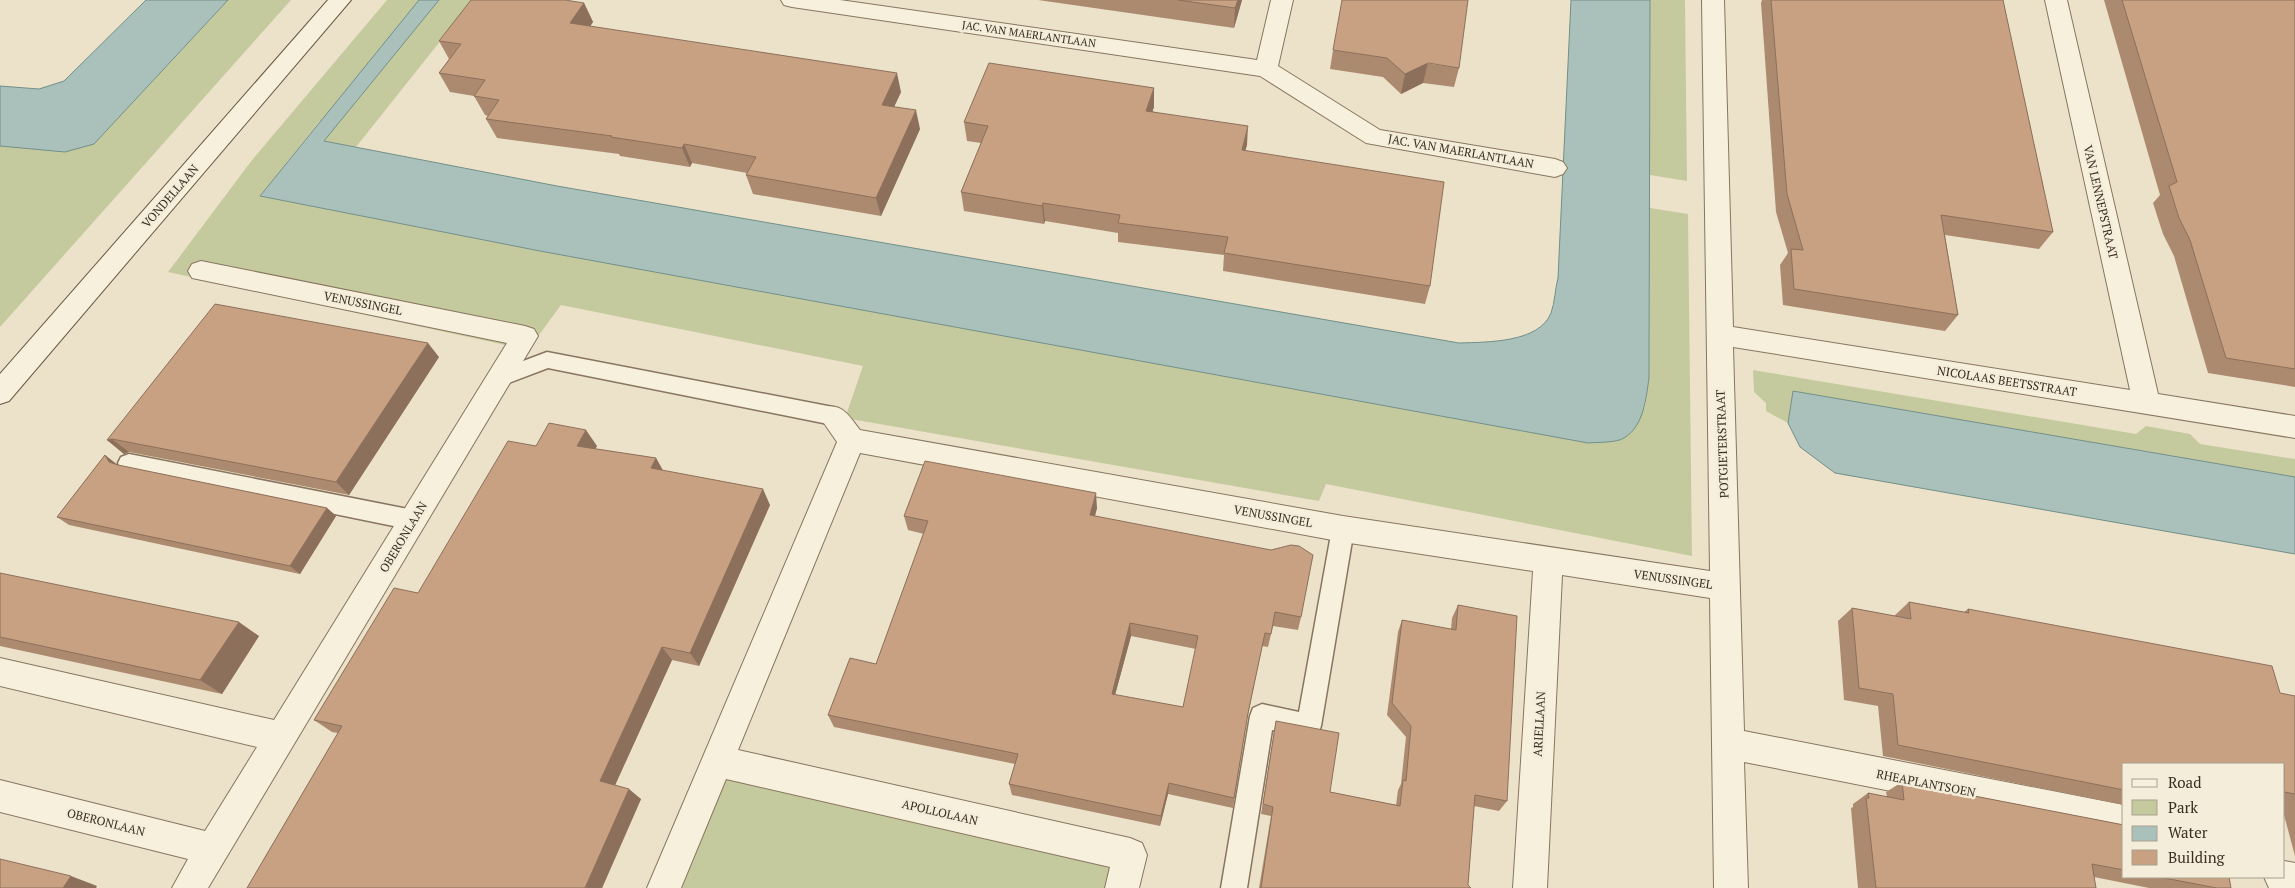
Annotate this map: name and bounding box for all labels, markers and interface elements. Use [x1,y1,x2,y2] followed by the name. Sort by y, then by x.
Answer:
[961,18,1097,50] street label: JAC. VAN MAERLANTLAAN
[1387,131,1535,171] street label: JAC. VAN MAERLANTLAAN
[2081,144,2122,261] street label: VAN LENNEPSTRAAT
[138,161,202,231] street label: VONDELLAAN
[322,288,404,318] street label: VENUSSINGEL
[1936,363,2078,400] street label: NICOLAAS BEETSSTRAAT
[1713,389,1731,499] street label: POTGIETERSTRAAT
[376,499,430,575] street label: OBERONLAAN
[1232,502,1314,530] street label: VENUSSINGEL
[1632,566,1714,592] street label: VENUSSINGEL
[1530,691,1548,757] street label: ARIELLAAN
[2122,763,2285,878] legend
[1875,766,1977,800] street label: RHEAPLANTSOEN
[2168,772,2201,792] text: Road
[901,796,980,828] street label: APOLLOLAAN
[2168,797,2198,817] text: Park
[65,805,147,839] street label: OBERONLAAN
[2168,822,2208,842] text: Water
[2168,847,2226,867] text: Building

